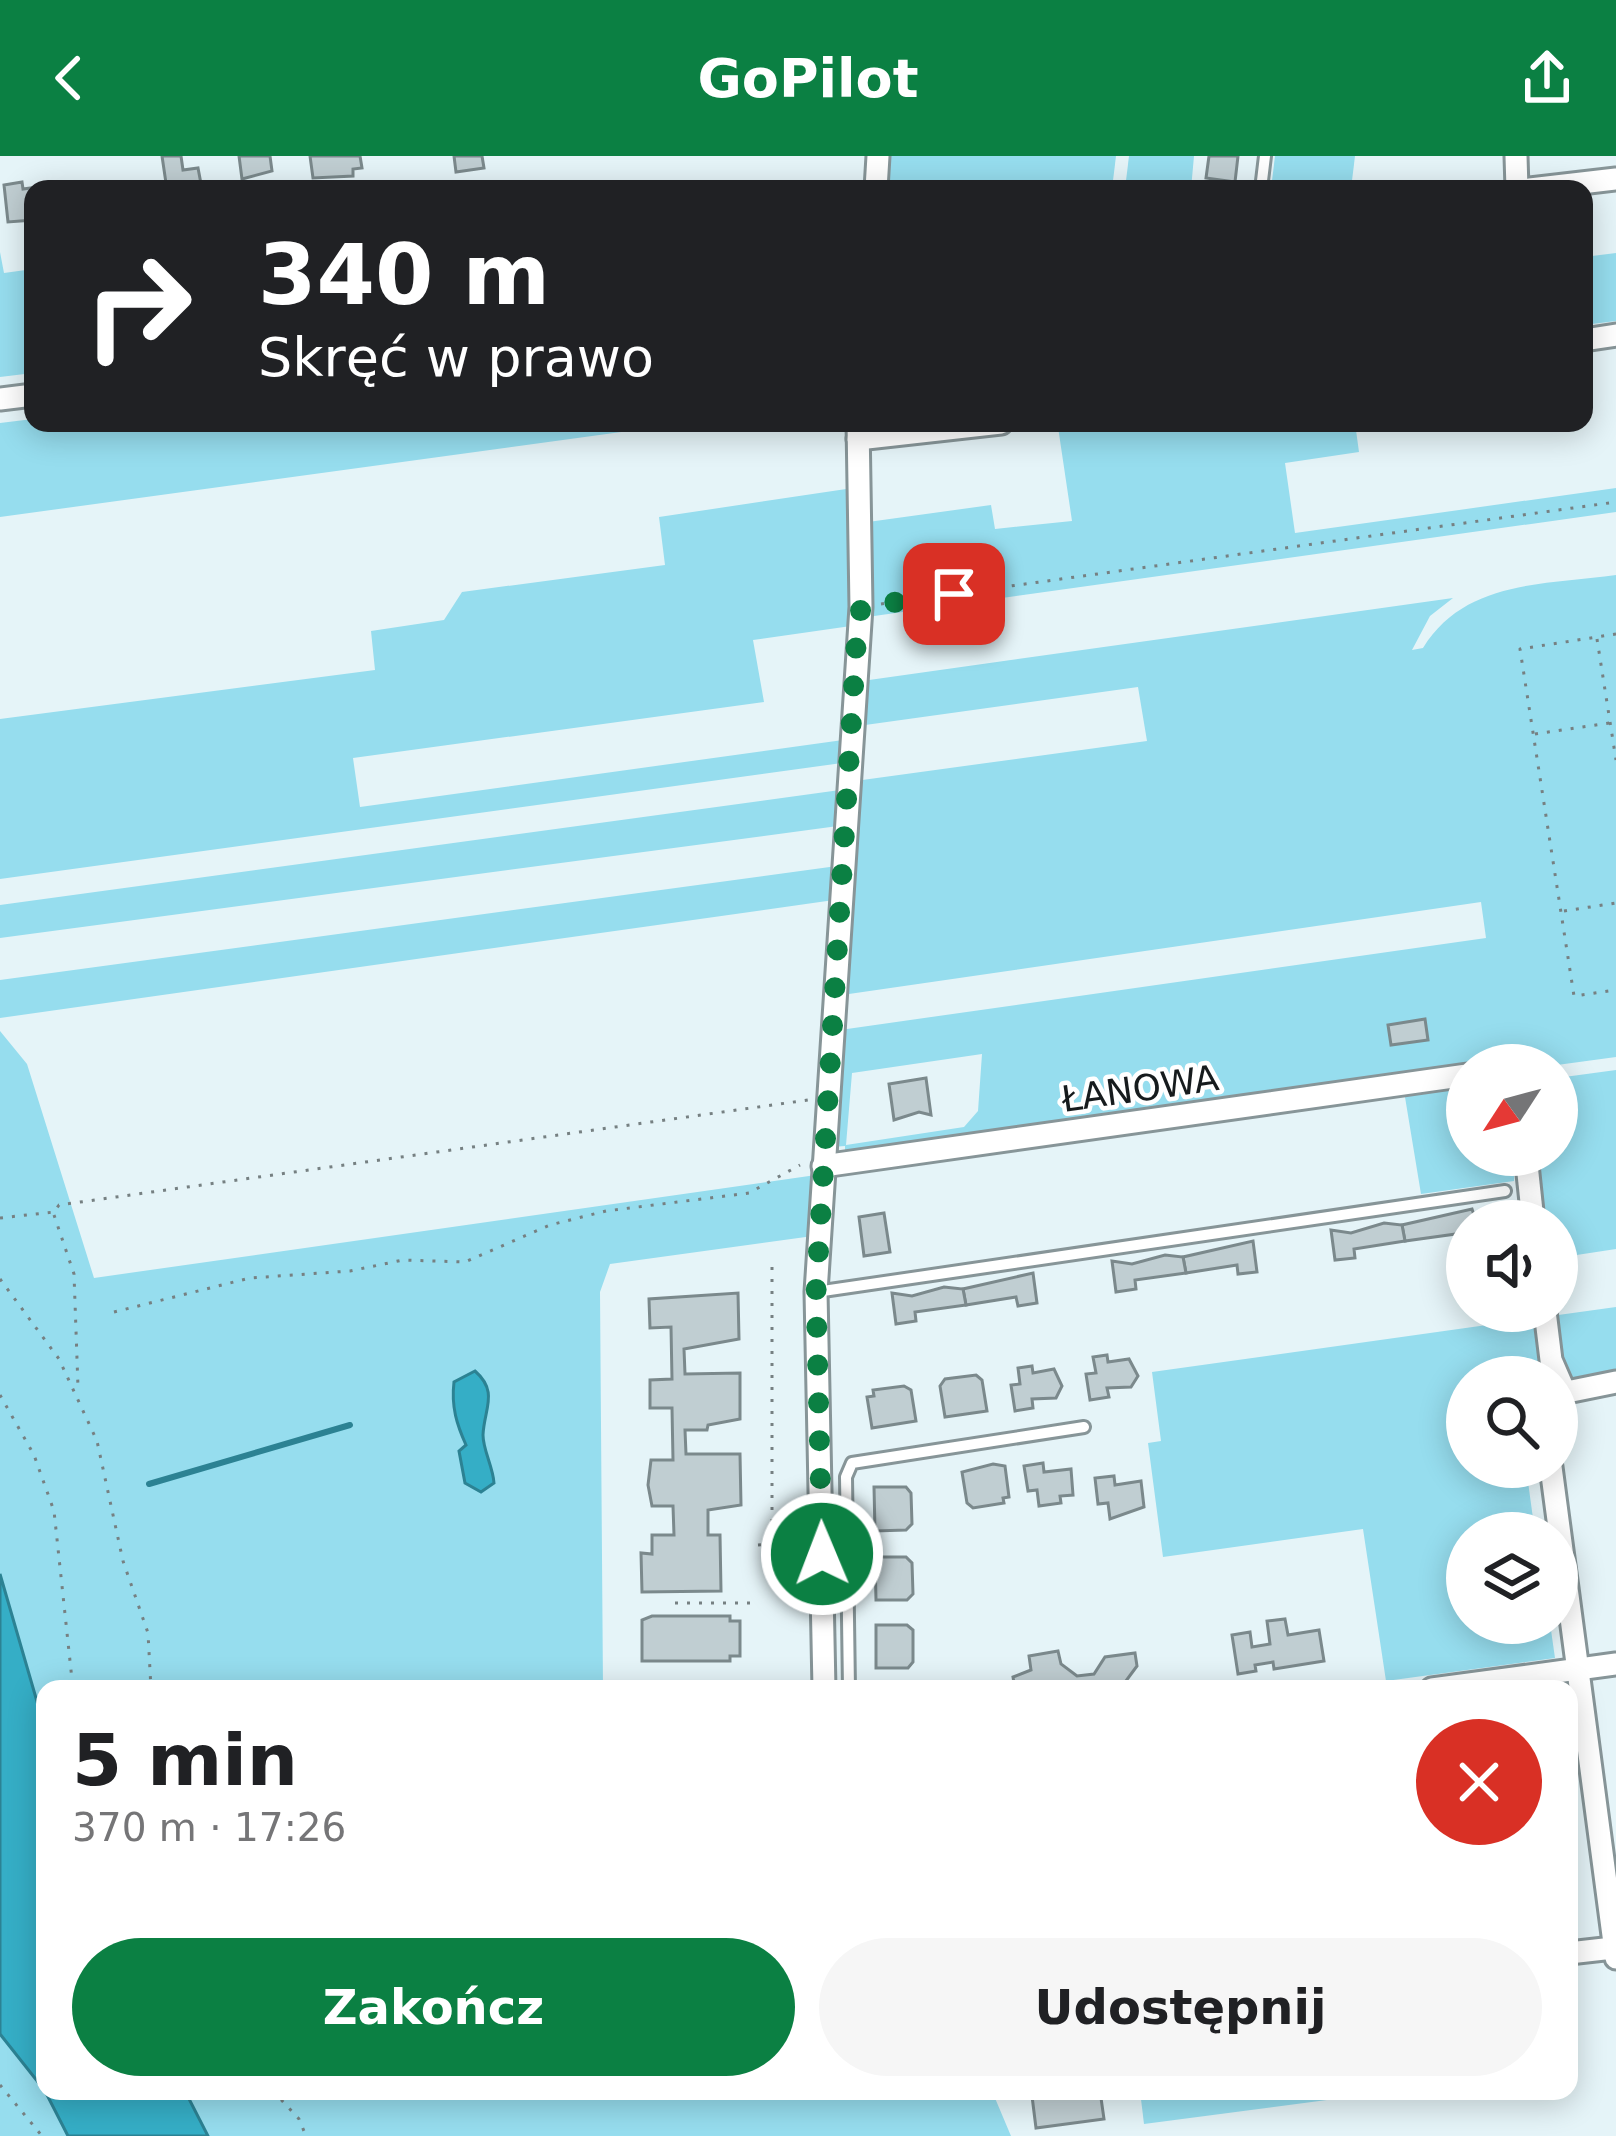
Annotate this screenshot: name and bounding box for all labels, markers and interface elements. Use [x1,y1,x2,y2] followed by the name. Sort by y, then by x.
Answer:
[36,45,102,111] icon: back
[1514,45,1580,111] icon: share
[698,47,918,110] text: GoPilot
[258,226,550,324] text: 340 m
[60,228,216,384] icon: right
[258,326,654,389] text: Skręć w prawo
[903,543,1005,645] pin
[921,561,987,627] icon: arrive
[1446,1044,1578,1176] north arrow
[1446,1044,1578,1644] map controls
[1058,1057,1222,1120] street label: ŁANOWA
[1446,1200,1578,1332] button: sound
[1446,1356,1578,1488] button: search
[759,1491,885,1617] position arrow
[1446,1512,1578,1644] button: layers
[72,1718,298,1802] text: 5 min
[1416,1719,1542,1845] button: close
[72,1805,346,1850] text: 370 m · 17:26
[72,1938,795,2076] button: Zakończ
[819,1938,1542,2076] button: Udostępnij

